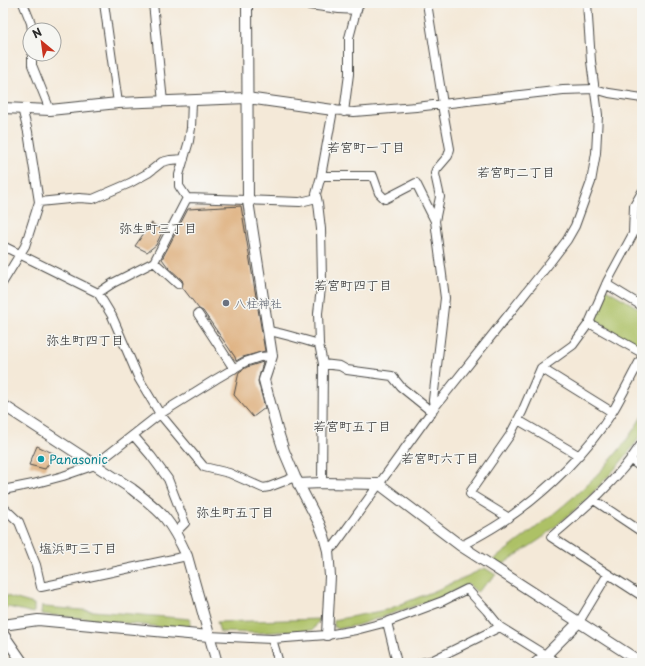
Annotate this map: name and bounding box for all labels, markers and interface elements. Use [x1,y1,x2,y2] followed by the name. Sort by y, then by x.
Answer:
[22,22,62,62] north arrow
[29,23,45,42] text: N
[327,137,405,156] district label: 若宮町一丁目
[477,162,555,181] district label: 若宮町二丁目
[119,218,197,237] district label: 弥生町三丁目
[314,275,392,294] district label: 若宮町四丁目
[234,294,282,312] place label: 八柱神社
[221,298,231,308] marker: 八柱神社
[46,330,124,349] district label: 弥生町四丁目
[313,416,391,435] district label: 若宮町五丁目
[401,448,479,467] district label: 若宮町六丁目
[49,450,108,468] place label: Panasonic
[36,454,46,464] marker: Panasonic
[196,502,274,521] district label: 弥生町五丁目
[39,538,117,557] district label: 塩浜町三丁目

